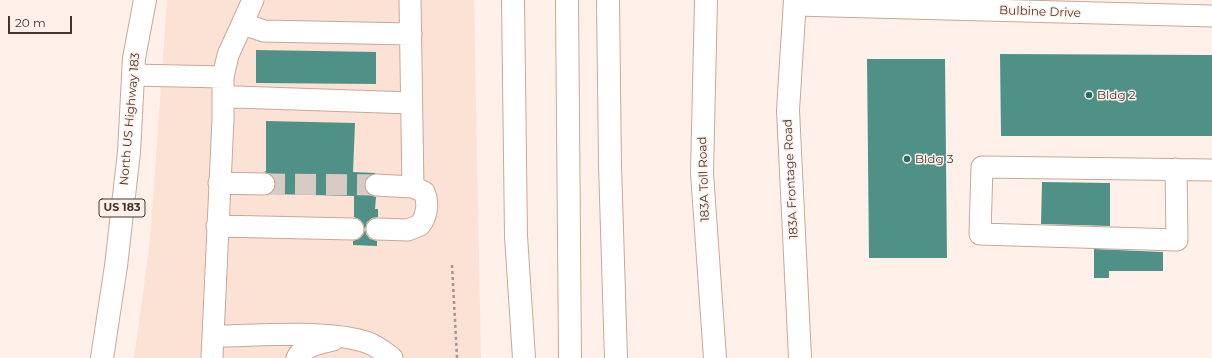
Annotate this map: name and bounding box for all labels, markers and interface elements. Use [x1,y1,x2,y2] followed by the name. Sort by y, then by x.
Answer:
[999,3,1081,21] street label: Bulbine Drive
[10,8,74,34] scale bar
[15,15,46,30] text: 20 m
[117,52,143,186] street label: North US Highway 183
[1097,88,1136,102] place label: Bldg 2
[1084,90,1094,100] marker: Bldg 2
[781,119,801,239] street label: 183A Frontage Road
[695,136,713,222] street label: 183A Toll Road
[915,152,954,166] place label: Bldg 3
[902,154,912,164] marker: Bldg 3
[99,199,145,217] road number: US 183

